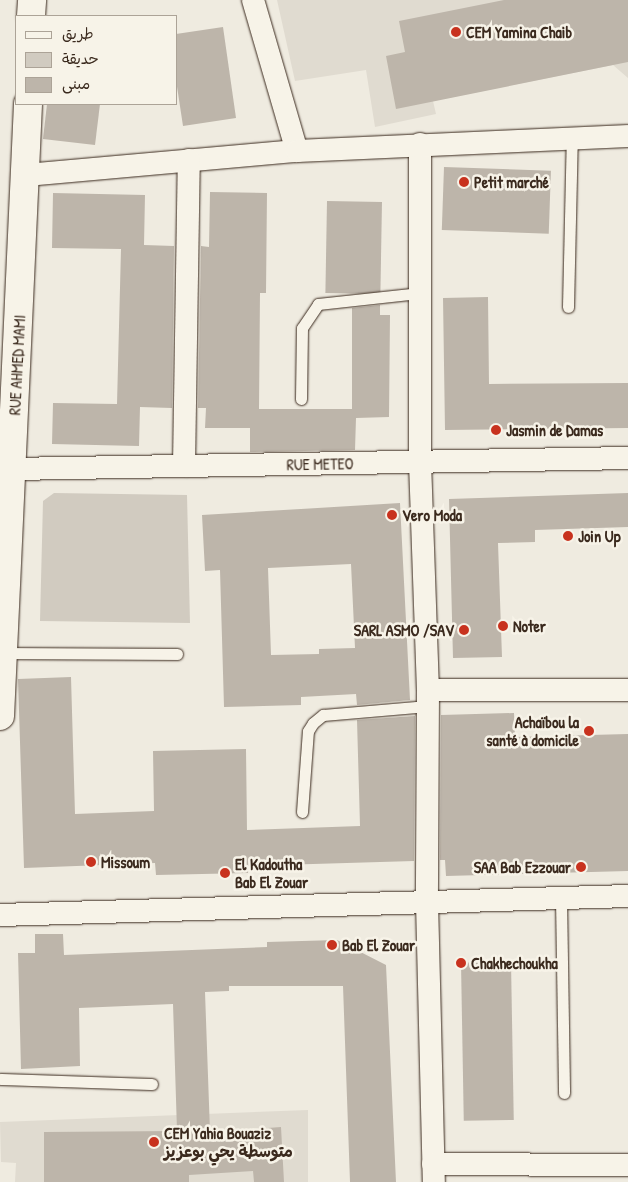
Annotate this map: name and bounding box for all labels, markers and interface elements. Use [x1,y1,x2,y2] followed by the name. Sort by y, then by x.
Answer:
[15,15,178,105] legend
[466,22,572,42] place label: CEM Yamina Chaib
[62,23,94,44] text: طريق
[450,26,462,38] marker: CEM Yamina Chaib
[62,48,99,69] text: حديقة
[62,73,90,94] text: مبنى
[474,172,549,192] place label: Petit marché
[458,176,470,188] marker: Petit marché
[5,314,29,416] street label: RUE AHMED MAMI
[506,420,603,440] place label: Jasmin de Damas
[490,424,502,436] marker: Jasmin de Damas
[286,454,354,474] street label: RUE METEO
[402,505,462,525] place label: Vero Moda
[386,509,398,521] marker: Vero Moda
[578,526,621,546] place label: Join Up
[562,530,574,542] marker: Join Up
[513,616,546,636] place label: Noter
[354,620,454,640] place label: SARL ASMO /SAV
[497,620,509,632] marker: Noter
[458,624,470,636] marker: SARL ASMO /SAV
[486,712,579,750] place label: Achaïbou la santé à domicile
[583,725,595,737] marker: Achaïbou la santé à domicile
[101,852,150,872] place label: Missoum
[235,854,308,892] place label: El Kadoutha Bab El Zouar
[85,856,97,868] marker: Missoum
[474,857,571,877] place label: SAA Bab Ezzouar
[575,861,587,873] marker: SAA Bab Ezzouar
[219,867,231,879] marker: El Kadoutha Bab El Zouar
[342,935,415,955] place label: Bab El Zouar
[326,939,338,951] marker: Bab El Zouar
[471,953,558,973] place label: Chakhechoukha
[455,957,467,969] marker: Chakhechoukha
[164,1123,293,1161] place label: CEM Yahia Bouaziz متوسطة يحي بوعزيز
[148,1136,160,1148] marker: CEM Yahia Bouaziz متوسطة يحي بوعزيز

